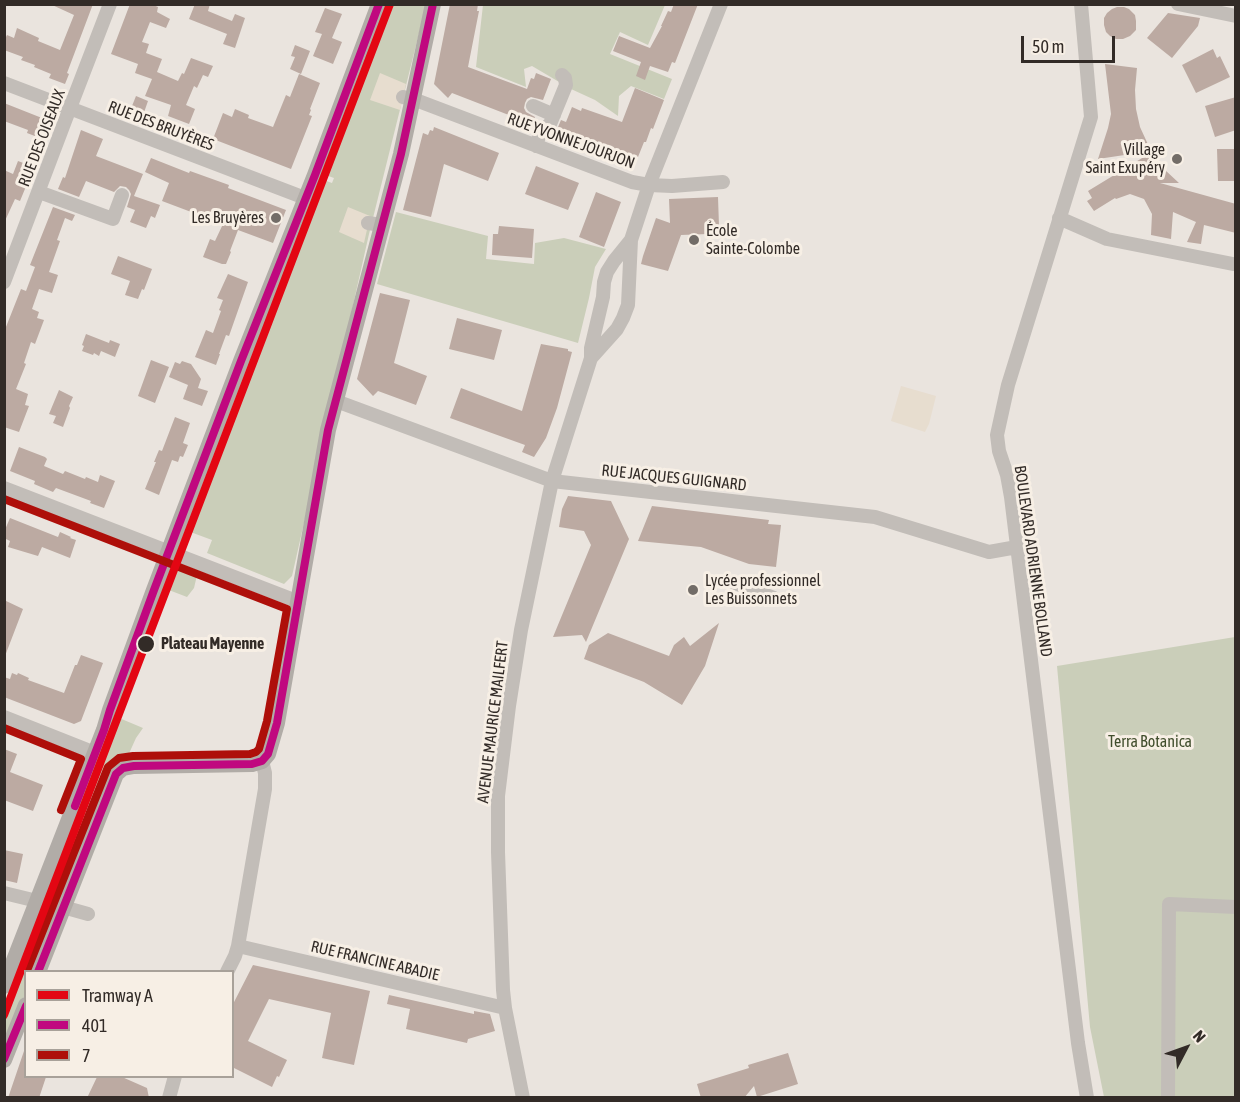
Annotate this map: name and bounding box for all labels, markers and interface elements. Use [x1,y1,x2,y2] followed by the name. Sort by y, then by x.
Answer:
[1024,24,1118,62] scale bar
[1032,36,1064,57] text: 50 m
[15,87,69,189] street label: RUE DES OISEAUX
[105,97,217,155] street label: RUE DES BRUYÈRES
[505,109,637,173] street label: RUE YVONNE JOURJON
[1085,140,1165,178] place label: Village Saint Exupéry
[1170,152,1184,166] marker: Village Saint Exupéry
[191,208,264,228] place label: Les Bruyères
[269,211,283,225] marker: Les Bruyères
[706,221,800,259] place label: École Sainte-Colombe
[687,233,701,247] marker: École Sainte-Colombe
[601,461,747,495] street label: RUE JACQUES GUIGNARD
[1010,464,1056,658] street label: BOULEVARD ADRIENNE BOLLAND
[705,571,821,609] place label: Lycée professionnel Les Buissonnets
[686,583,700,597] marker: Lycée professionnel Les Buissonnets
[136,634,156,654] marker: Plateau Mayenne
[161,634,264,654] place label: Plateau Mayenne
[474,640,512,804] street label: AVENUE MAURICE MAILFERT
[1108,732,1192,752] park label: Terra Botanica
[309,937,441,985] street label: RUE FRANCINE ABADIE
[24,970,234,1078] legend
[82,985,153,1006] text: Tramway A
[82,1015,107,1036] text: 401
[1156,1018,1216,1078] north arrow
[1190,1027,1209,1046] text: N
[82,1045,90,1066] text: 7

